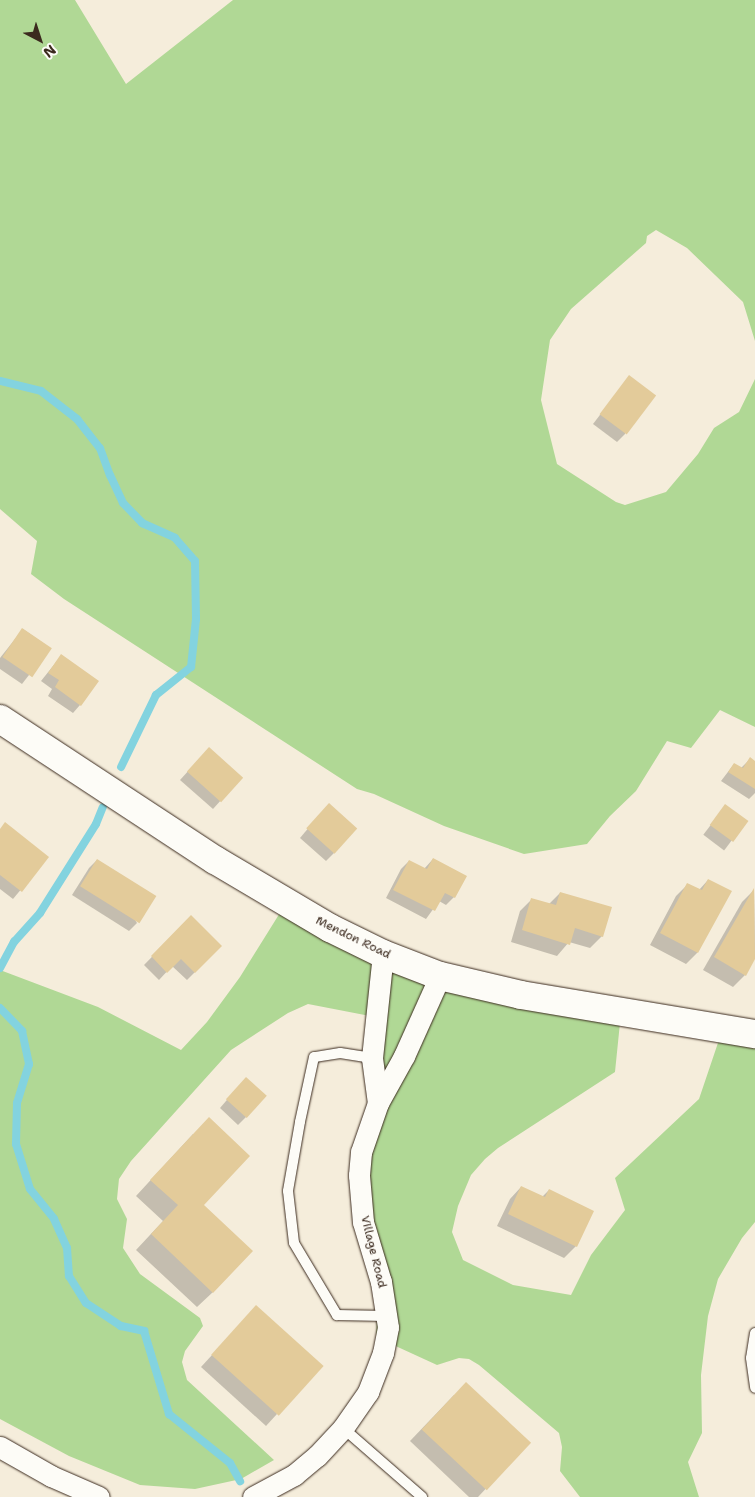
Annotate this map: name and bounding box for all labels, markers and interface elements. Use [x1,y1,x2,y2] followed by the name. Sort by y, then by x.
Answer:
[15,15,65,65] north arrow
[40,41,60,62] text: N
[313,914,393,962] street label: Mendon Road
[357,1214,389,1290] street label: Village Road

